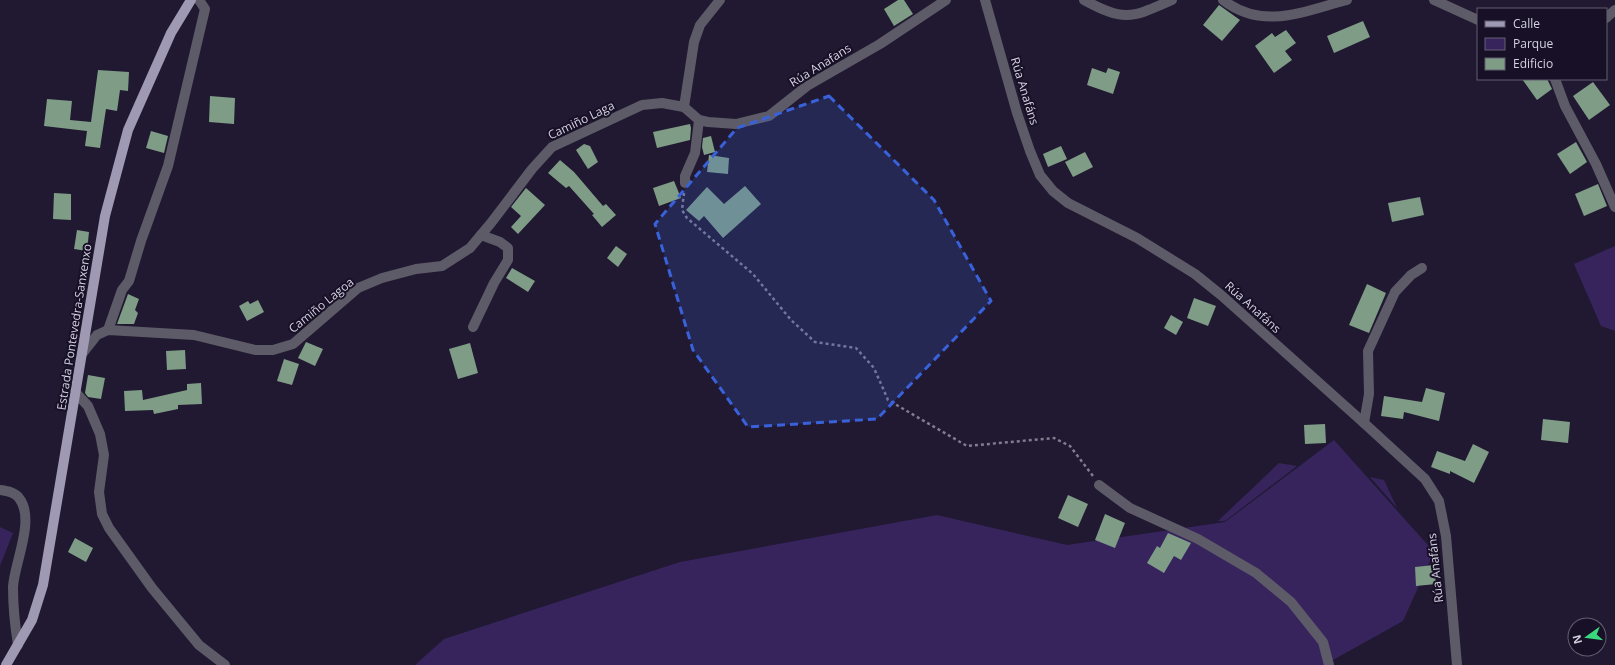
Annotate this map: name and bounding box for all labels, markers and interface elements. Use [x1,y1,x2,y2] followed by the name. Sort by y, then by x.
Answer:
[1477,8,1607,80] legend
[1513,15,1540,32] text: Calle
[1513,35,1553,52] text: Parque
[786,39,854,91] street label: Rúa Anafans
[1007,55,1043,127] street label: Rúa Anafáns
[1513,55,1553,72] text: Edificio
[545,97,617,143] street label: Camiño Laga
[52,243,96,411] street label: Estrada Pontevedra-Sanxenxo
[285,273,357,337] street label: Camiño Lagoa
[1221,277,1285,337] street label: Rúa Anafáns
[1423,532,1447,604] street label: Rúa Anafáns
[1567,617,1607,657] north arrow
[1568,633,1585,646] text: N

